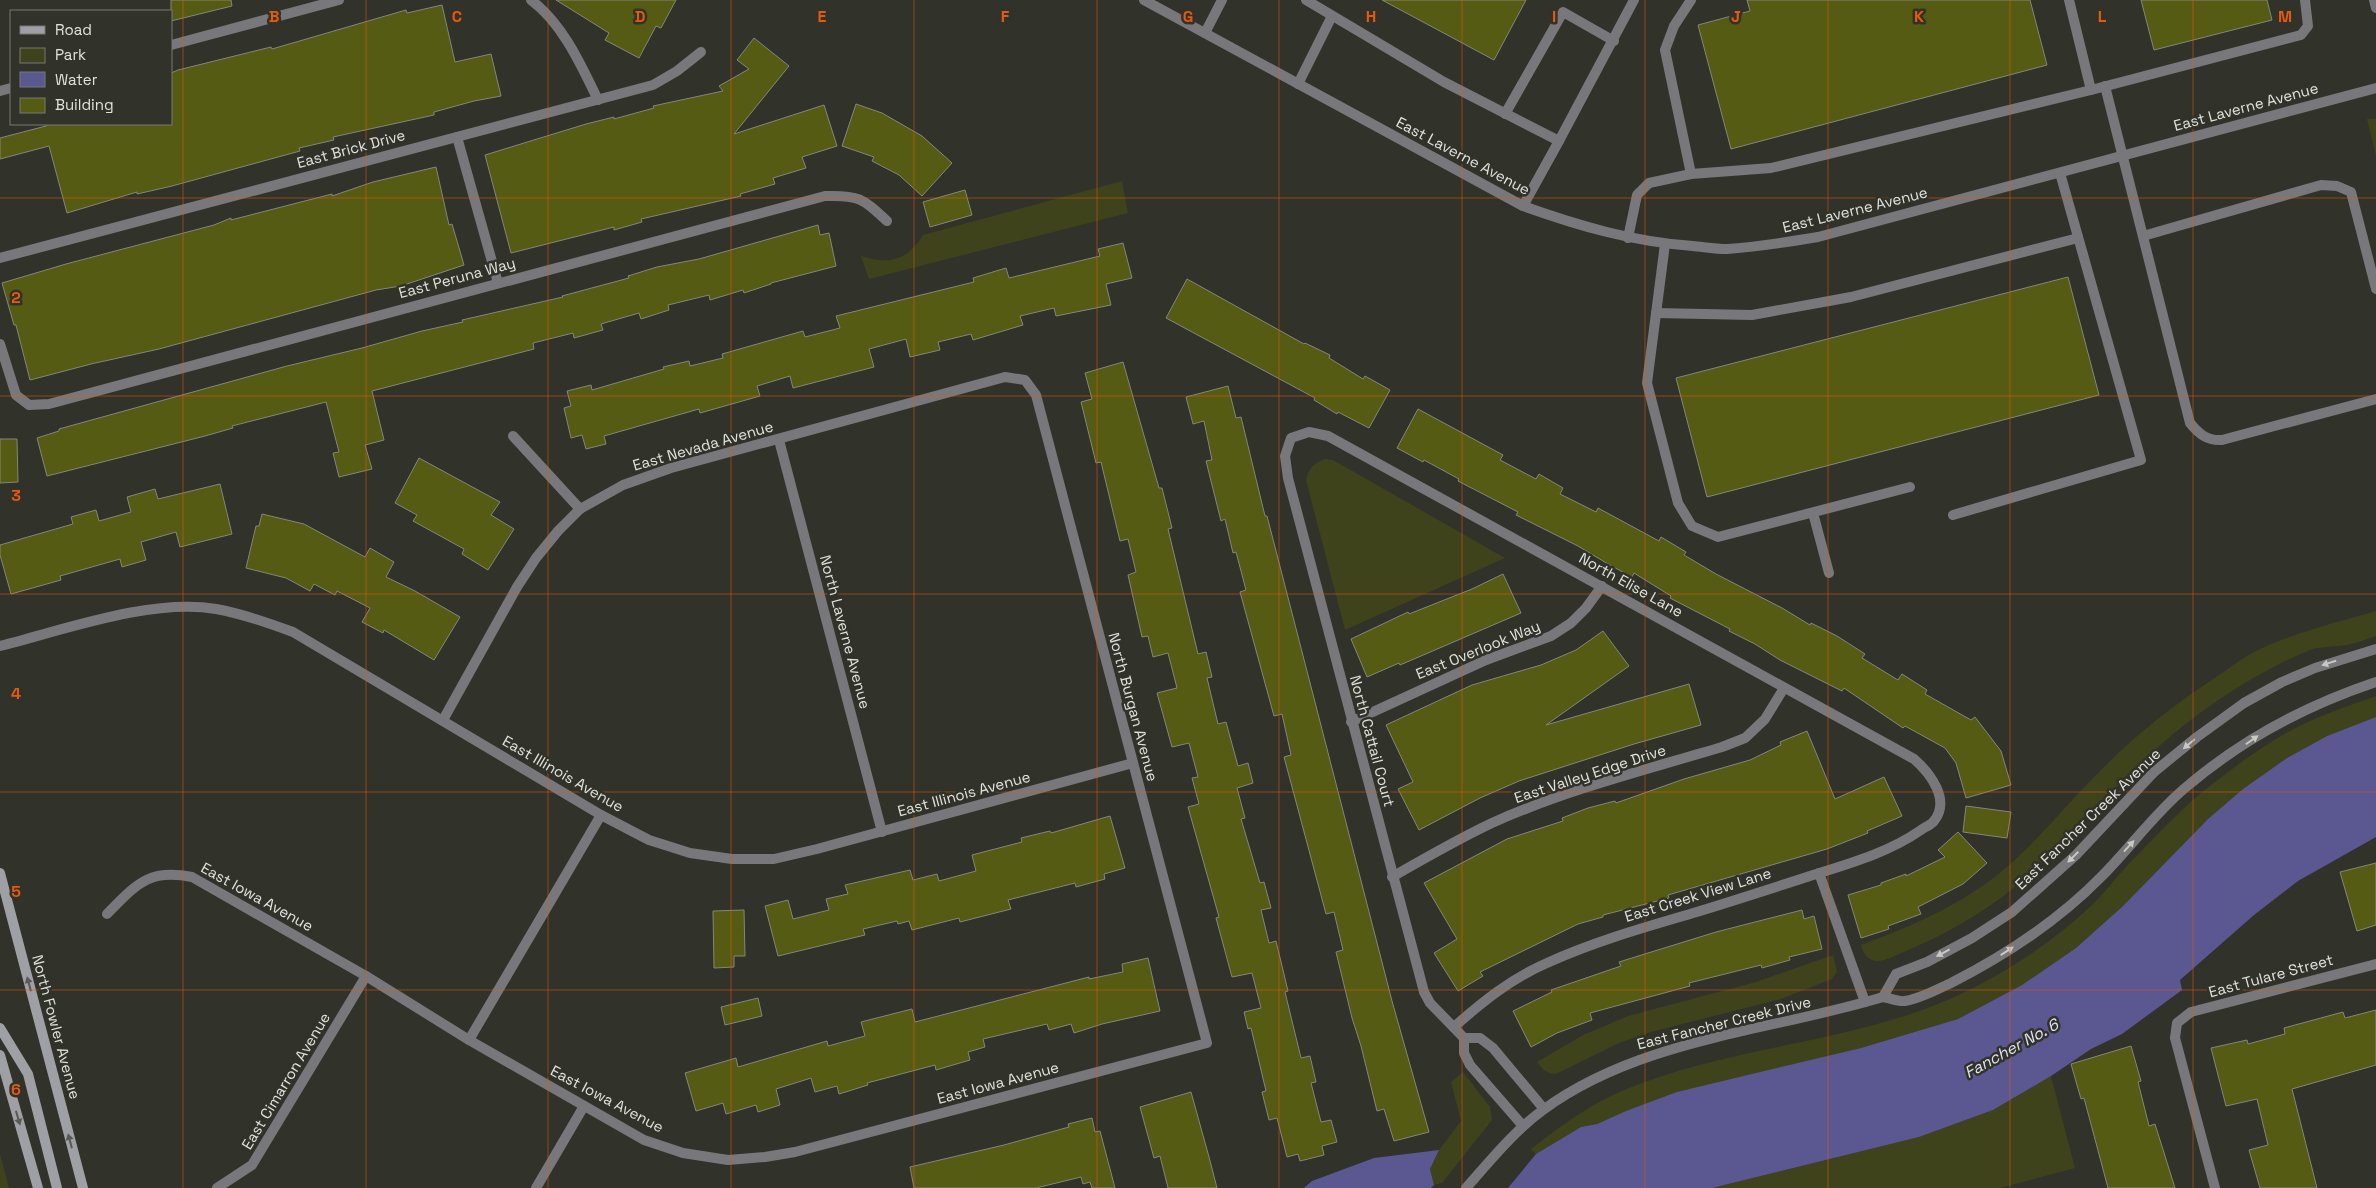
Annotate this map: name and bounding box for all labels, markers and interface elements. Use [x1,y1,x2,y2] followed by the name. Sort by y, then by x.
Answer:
[269,6,279,27] text: B
[452,6,462,27] text: C
[635,6,645,27] text: D
[818,6,827,27] text: E
[1001,6,1010,27] text: F
[1183,6,1193,27] text: G
[1366,6,1376,27] text: H
[1552,6,1556,27] text: I
[1731,6,1741,27] text: J
[1914,6,1924,27] text: K
[2098,6,2107,27] text: L
[2278,6,2292,27] text: M
[10,10,172,125] legend
[55,20,92,39] text: Road
[55,45,86,64] text: Park
[55,70,98,89] text: Water
[2171,78,2320,135] street label: East Laverne Avenue
[55,95,114,114] text: Building
[1393,112,1534,199] street label: East Laverne Avenue
[295,125,407,172] street label: East Brick Drive
[1780,182,1930,237] street label: East Laverne Avenue
[396,253,517,302] street label: East Peruna Way
[11,287,21,308] text: 2
[630,416,775,475] street label: East Nevada Avenue
[11,485,21,506] text: 3
[1576,548,1687,621] street label: North Elise Lane
[816,553,875,711] street label: North Laverne Avenue
[1413,616,1543,683] street label: East Overlook Way
[1104,630,1163,784] street label: North Burgan Avenue
[2322,660,2337,668] one-way arrow
[1346,673,1399,809] street label: North Cattail Court
[11,683,21,704] text: 4
[499,731,627,816] street label: East Illinois Avenue
[2245,735,2259,745] one-way arrow
[2183,738,2196,749] one-way arrow
[1512,740,1668,807] street label: East Valley Edge Drive
[2011,744,2165,893] street label: East Fancher Creek Avenue
[895,767,1033,820] street label: East Illinois Avenue
[2124,839,2135,852] one-way arrow
[2067,851,2079,863] one-way arrow
[198,858,317,935] street label: East Iowa Avenue
[1622,863,1774,926] street label: East Creek View Lane
[11,881,21,902] text: 5
[2000,946,2013,956] one-way arrow
[1936,949,1951,957] one-way arrow
[2206,950,2335,1001] street label: East Tulare Street
[28,953,85,1101] street label: North Fowler Avenue
[25,976,33,991] one-way arrow
[1635,992,1813,1053] street label: East Fancher Creek Drive
[237,1009,334,1153] street label: East Cimarron Avenue
[1961,1013,2064,1083] water label: Fancher No. 6
[935,1057,1061,1108] street label: East Iowa Avenue
[547,1061,667,1136] street label: East Iowa Avenue
[11,1079,21,1100] text: 6
[14,1111,22,1126] one-way arrow
[66,1133,74,1148] one-way arrow

